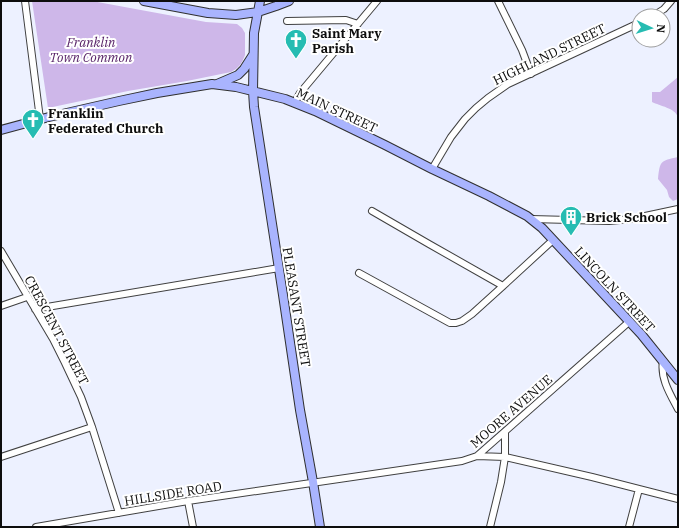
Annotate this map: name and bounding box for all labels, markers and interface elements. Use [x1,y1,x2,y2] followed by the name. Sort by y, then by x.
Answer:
[631,8,671,48] north arrow
[490,20,609,89] street label: HIGHLAND STREET
[654,24,668,34] text: N
[312,25,382,57] place label: Saint Mary Parish
[283,27,309,60] church icon: Saint Mary Parish
[50,34,133,66] park label: Franklin Town Common
[293,84,381,137] street label: MAIN STREET
[48,105,164,137] place label: Franklin Federated Church
[20,107,46,140] church icon: Franklin Federated Church
[558,204,584,237] building icon: Brick School
[586,209,667,226] place label: Brick School
[571,243,659,336] street label: LINCOLN STREET
[279,246,314,369] street label: PLEASANT STREET
[21,273,93,388] street label: CRESCENT STREET
[467,371,556,452] street label: MOORE AVENUE
[123,477,223,510] street label: HILLSIDE ROAD

